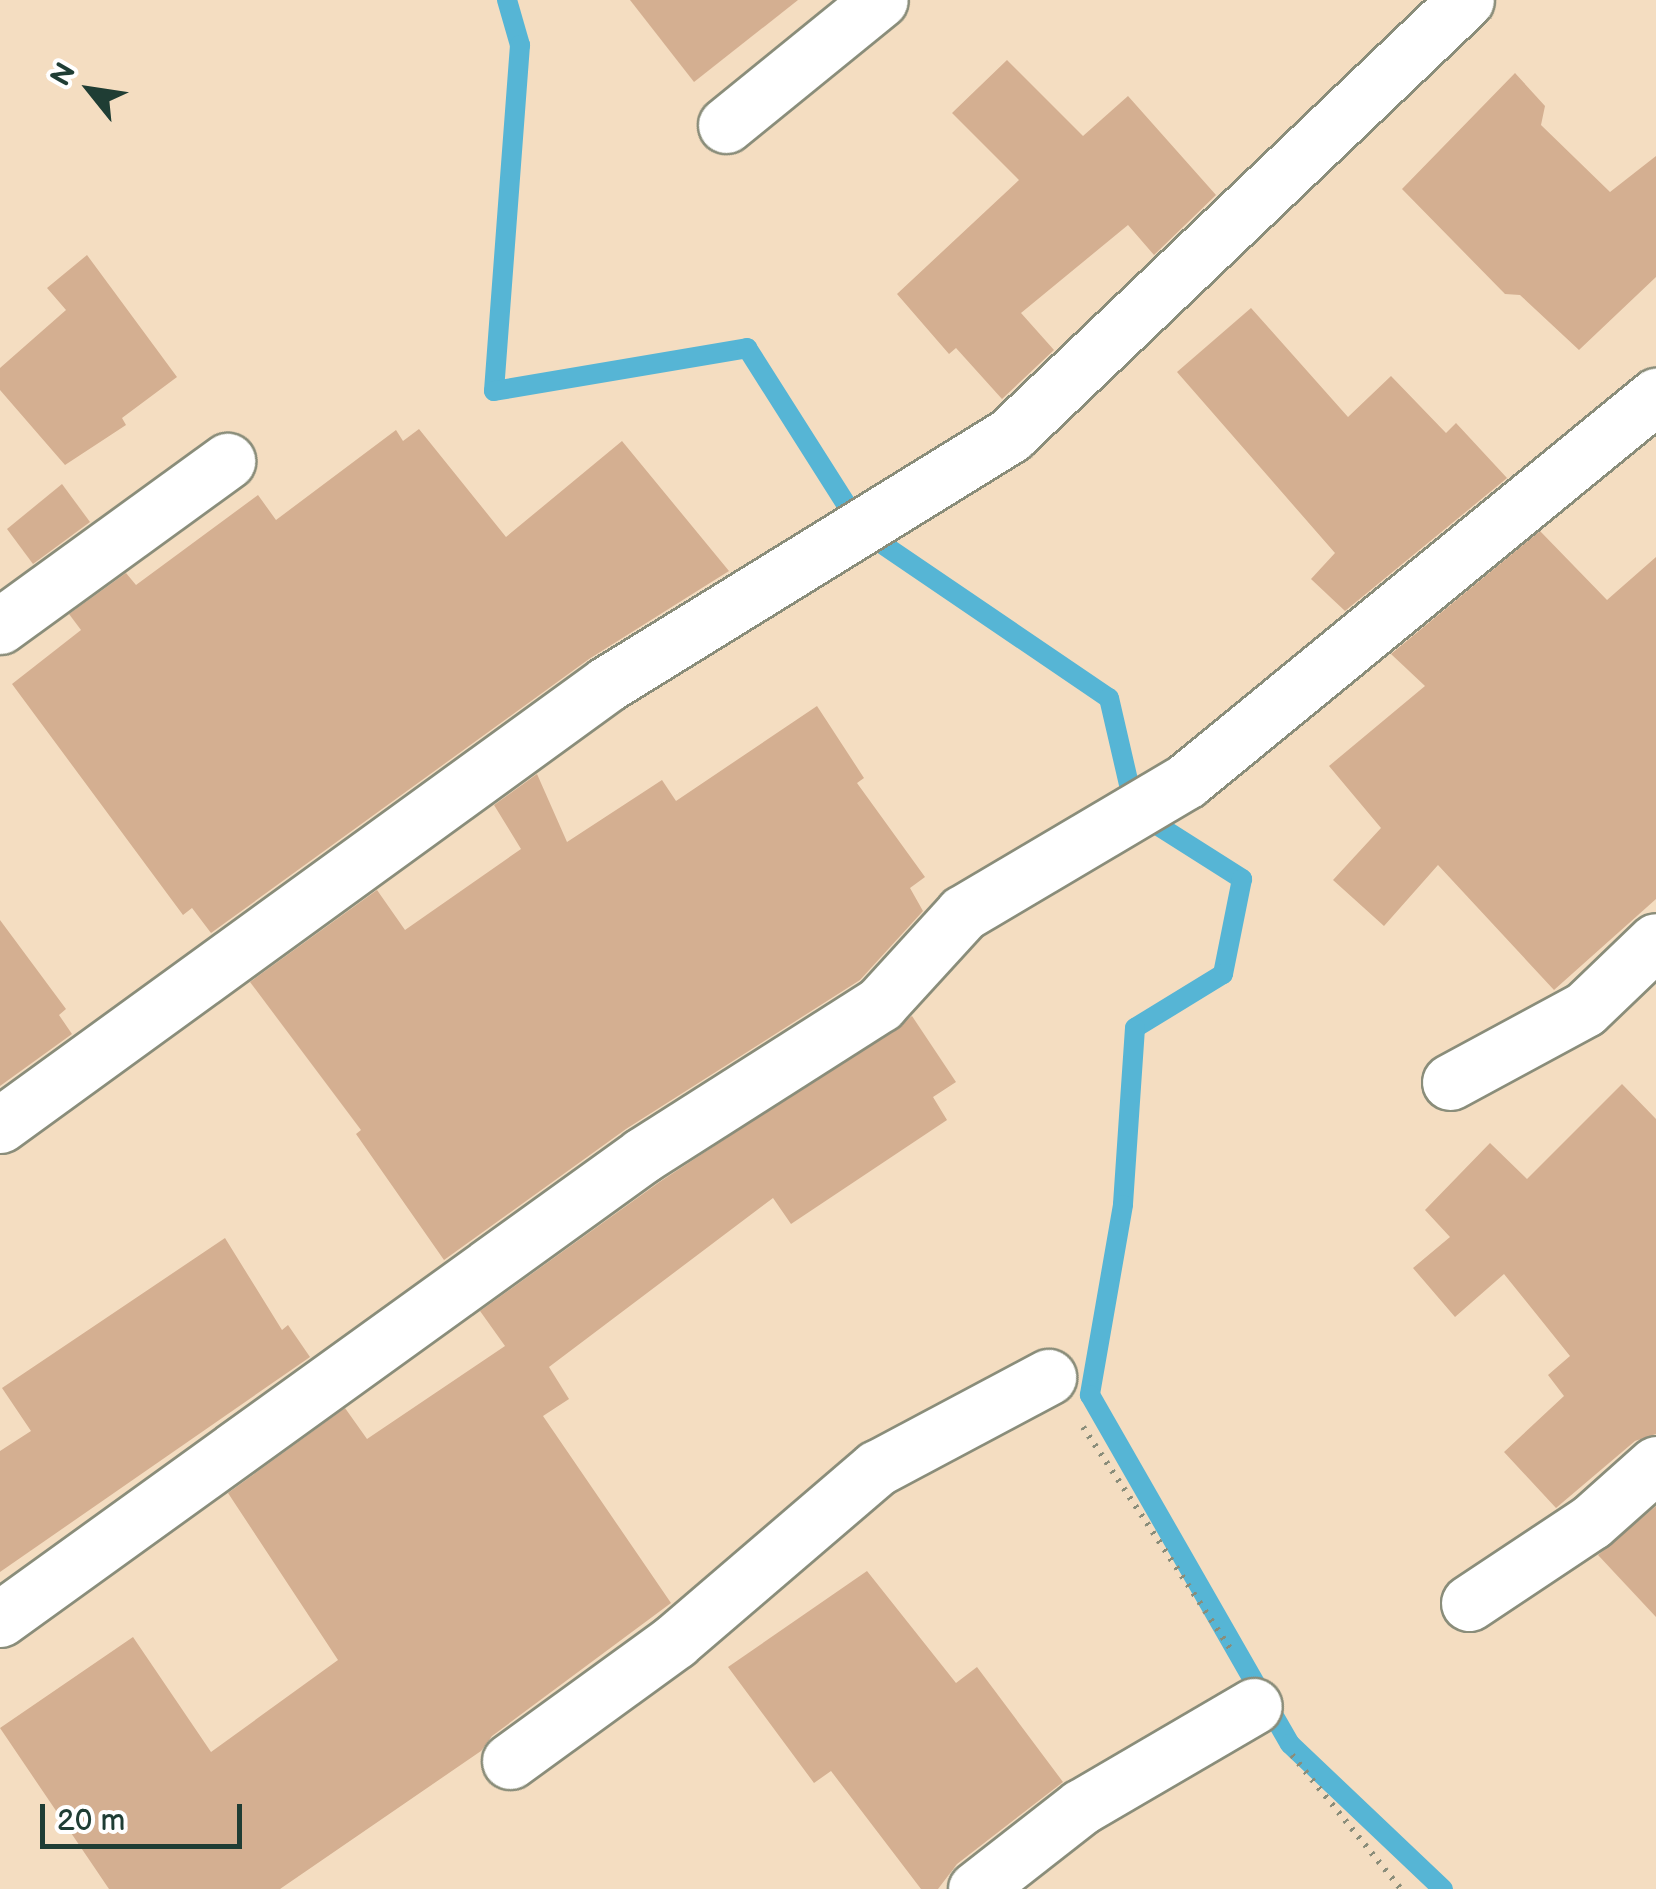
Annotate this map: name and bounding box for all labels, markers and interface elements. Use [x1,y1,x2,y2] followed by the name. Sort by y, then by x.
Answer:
[40,40,140,140] north arrow
[44,57,83,92] text: N
[45,1784,248,1846] scale bar
[57,1803,125,1839] text: 20 m

